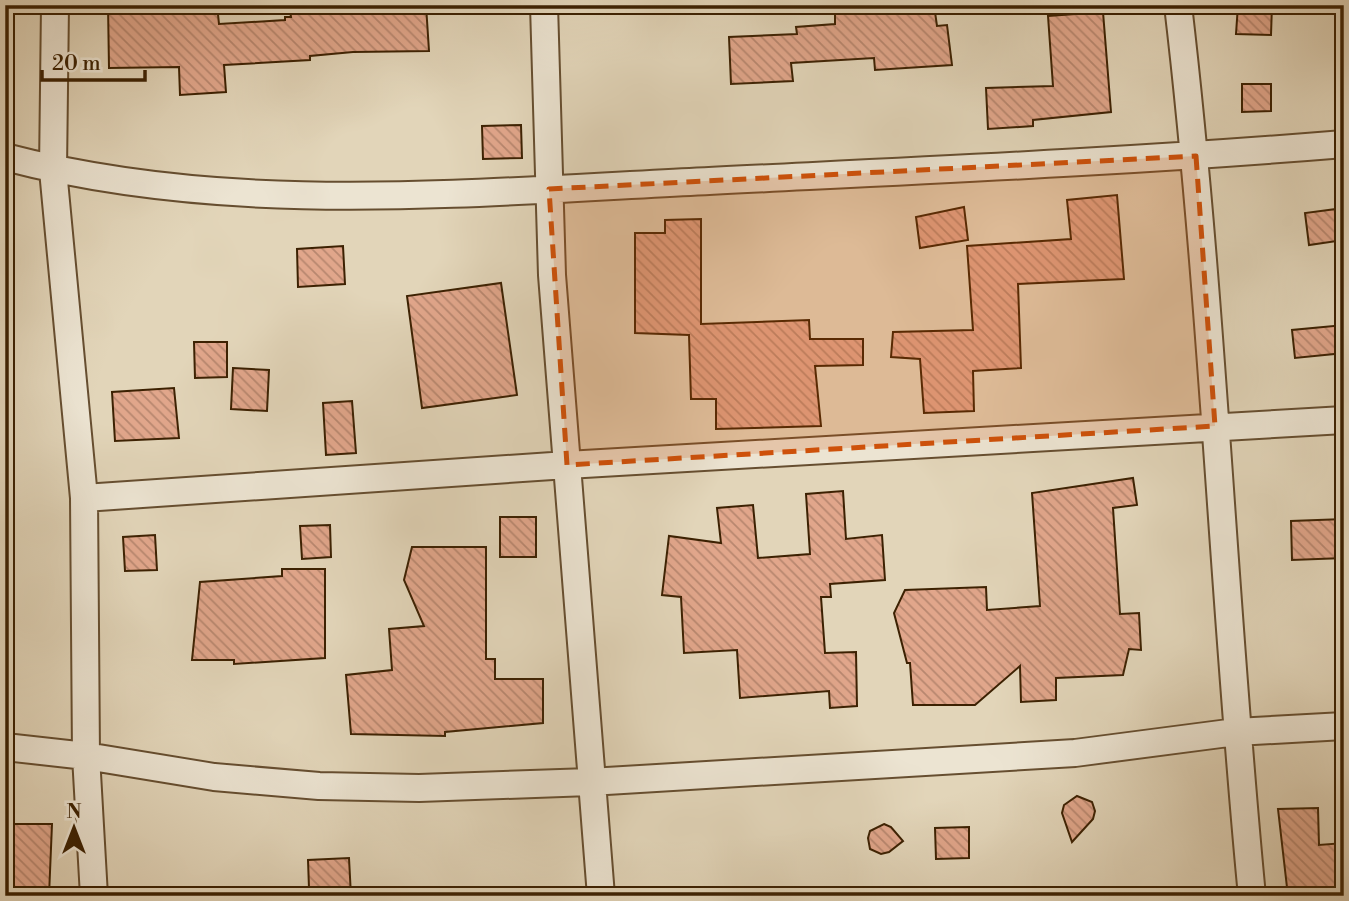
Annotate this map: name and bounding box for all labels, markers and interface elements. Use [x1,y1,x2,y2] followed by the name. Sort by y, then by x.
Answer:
[42,38,145,82] scale bar
[52,51,101,77] text: 20 m
[38,792,108,862] north arrow
[66,800,82,824] text: N

